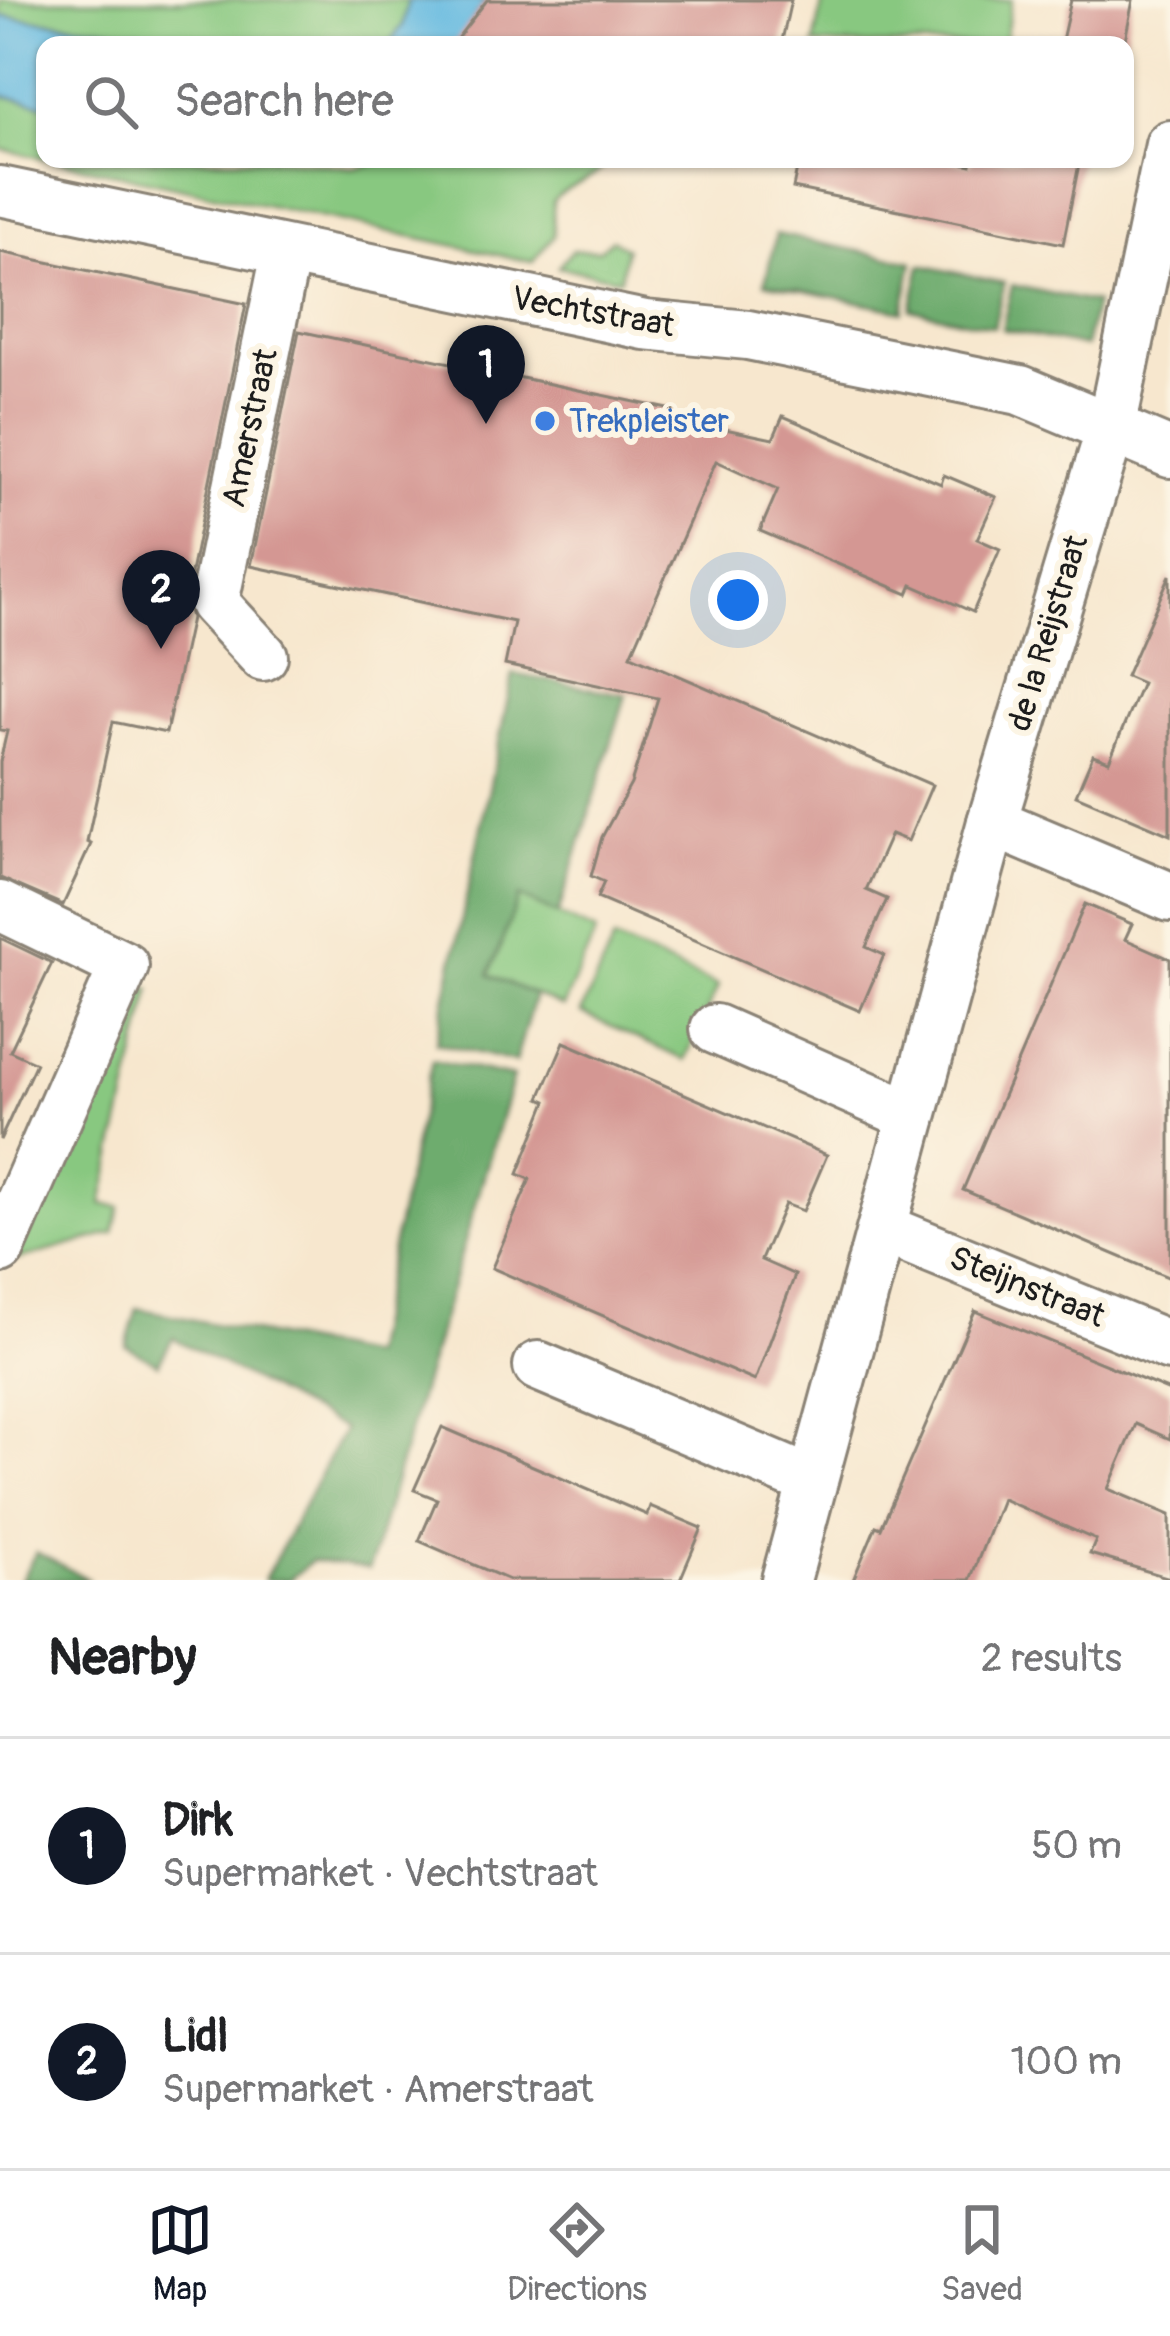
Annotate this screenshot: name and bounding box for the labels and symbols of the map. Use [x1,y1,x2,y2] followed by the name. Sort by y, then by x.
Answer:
[508,278,678,347] street label: Vechtstraat
[447,325,525,424] pin: 1
[213,344,287,511] street label: Amerstraat
[569,401,729,442] place label: Trekpleister
[532,408,558,434] marker: Trekpleister
[999,529,1097,736] street label: de la Reijstraat
[122,550,200,649] pin: 2
[708,570,768,630] your location
[943,1237,1111,1337] street label: Steijnstraat

